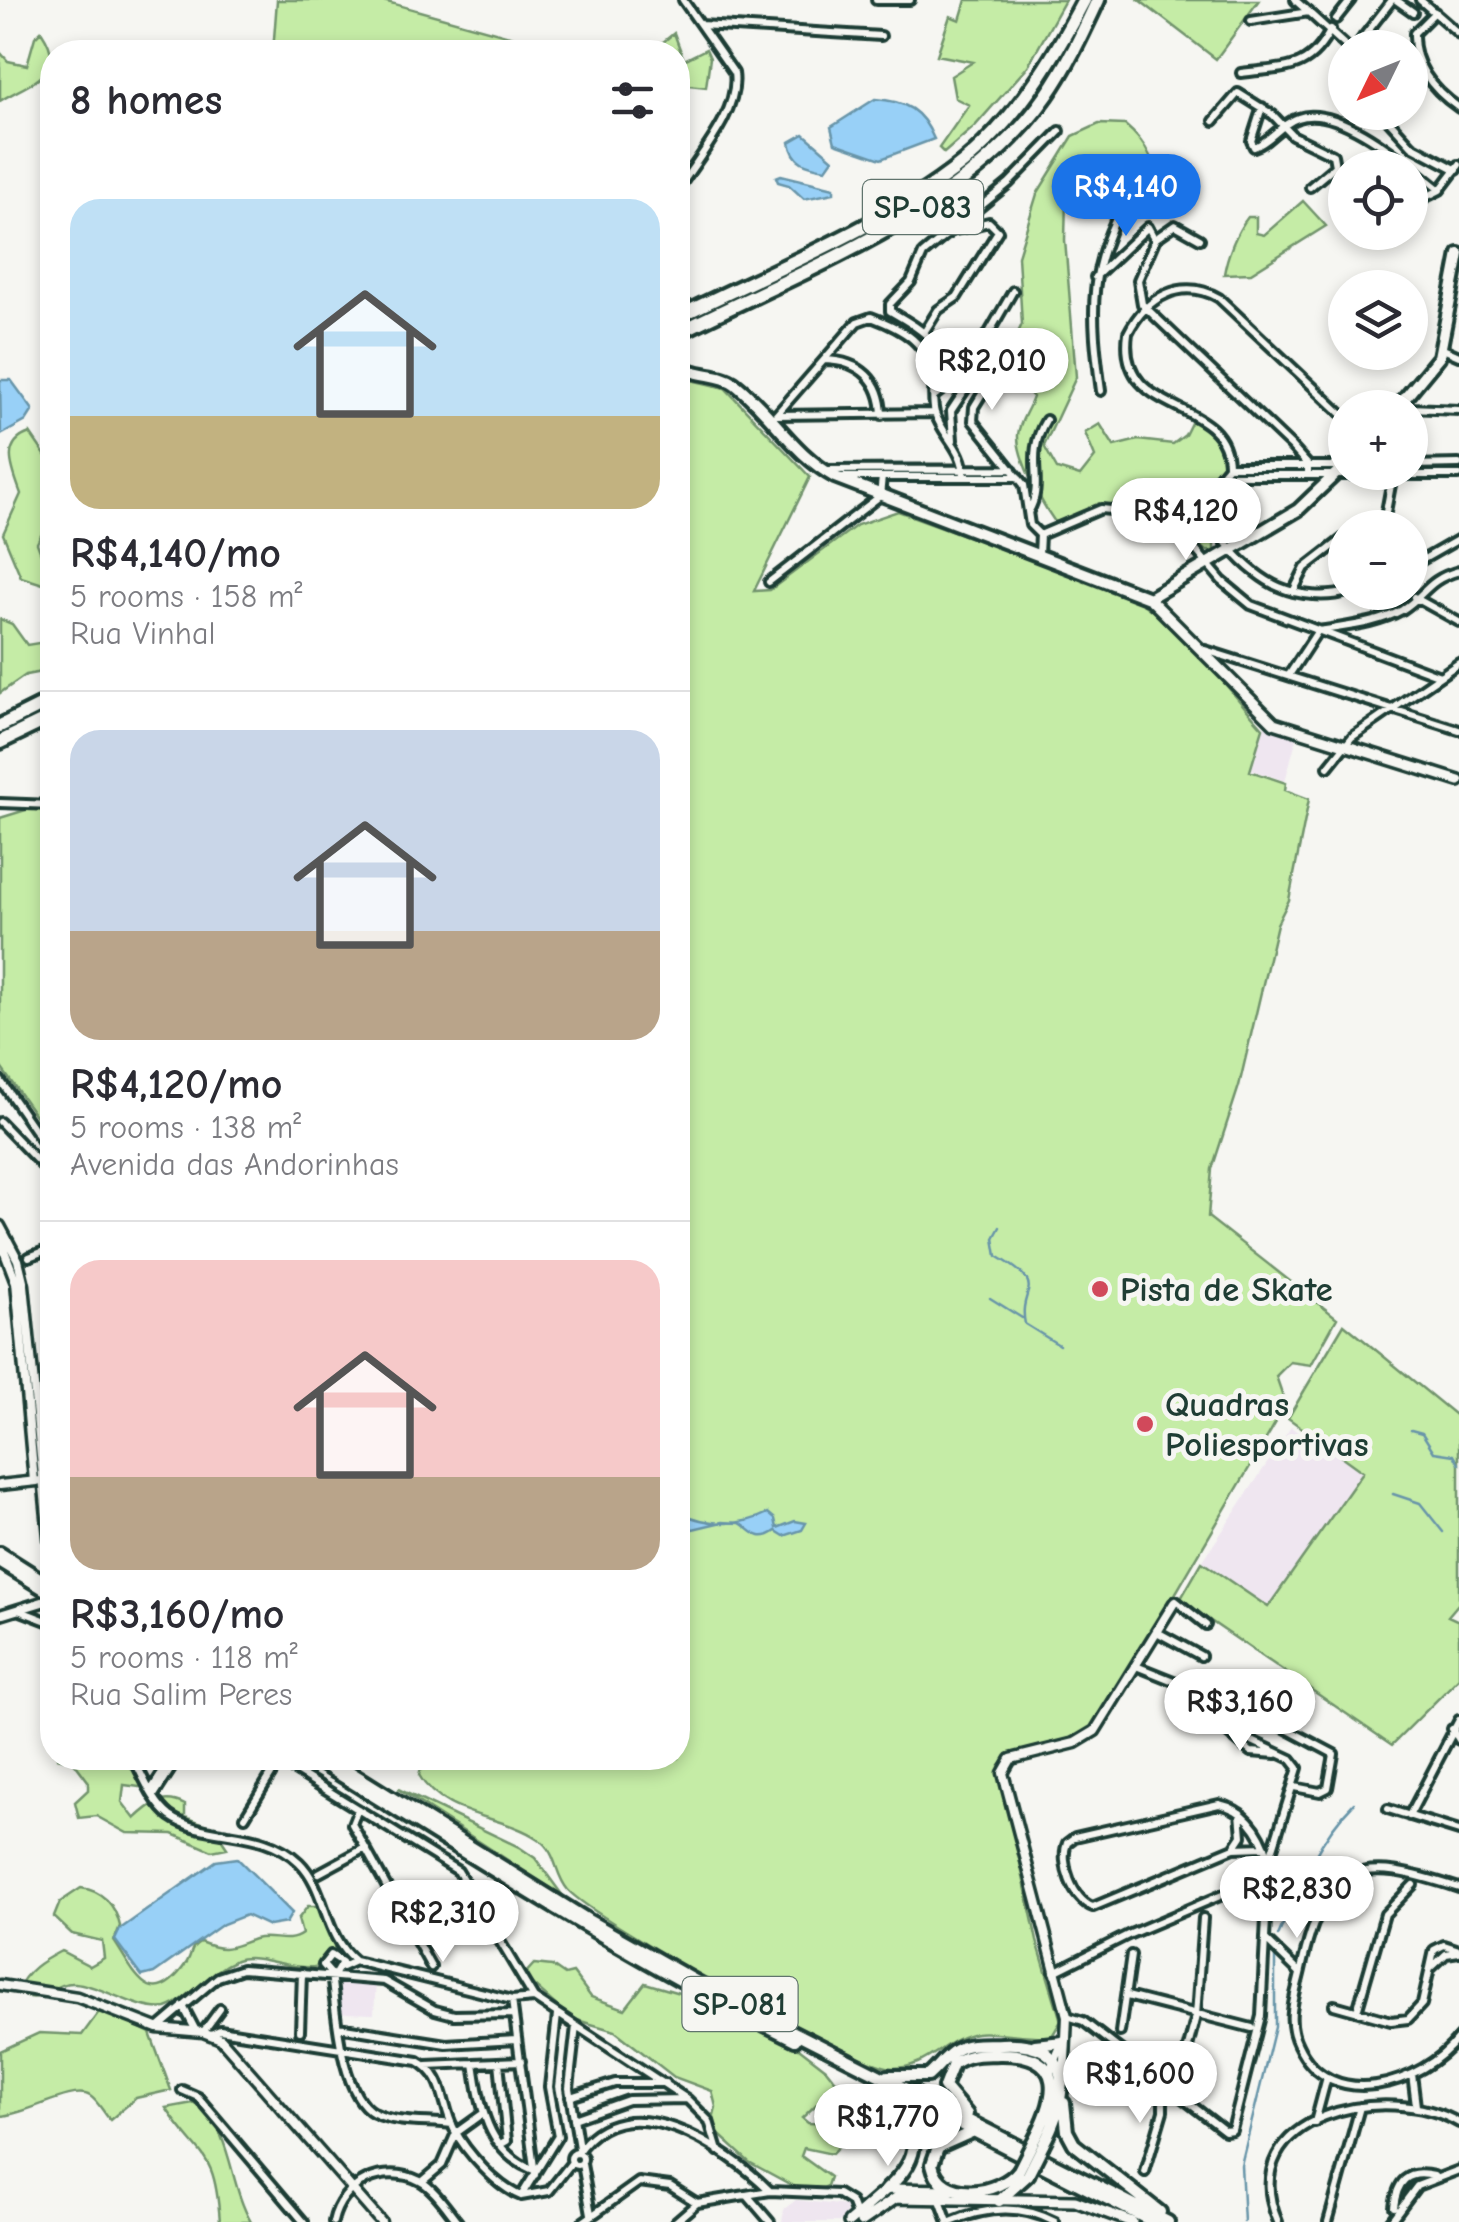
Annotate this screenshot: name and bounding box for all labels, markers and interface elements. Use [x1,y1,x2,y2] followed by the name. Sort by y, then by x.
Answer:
[1328,30,1428,130] north arrow
[1328,30,1428,610] map controls
[605,73,660,128] icon: filters
[70,76,222,125] text: 8 homes
[1328,150,1428,250] button: locate
[1034,154,1218,239] pin: R$4,140
[1074,168,1178,205] text: R$4,140
[863,180,983,234] road number: SP-083
[275,264,455,444] icon: home
[1328,270,1428,370] button: layers
[900,328,1084,413] pin: R$2,010
[937,342,1047,379] text: R$2,010
[1328,390,1428,490] button: +
[1094,478,1278,563] pin: R$4,120
[1133,492,1239,529] text: R$4,120
[1328,510,1428,610] button: −
[70,529,281,578] text: R$4,140/mo
[70,578,302,615] text: 5 rooms · 158 m²
[70,615,215,652] text: Rua Vinhal
[275,795,455,975] icon: home
[70,1060,282,1109] text: R$4,120/mo
[70,1109,301,1146] text: 5 rooms · 138 m²
[70,1146,399,1183] text: Avenida das Andorinhas
[1120,1269,1333,1310] place label: Pista de Skate
[1089,1278,1111,1300] marker: Pista de Skate
[275,1325,455,1505] icon: home
[1165,1384,1369,1465] place label: Quadras Poliesportivas
[1134,1413,1156,1435] marker: Quadras Poliesportivas
[70,1590,285,1639] text: R$3,160/mo
[70,1639,298,1676] text: 5 rooms · 118 m²
[1148,1669,1332,1754] pin: R$3,160
[70,1676,292,1713] text: Rua Salim Peres
[1186,1683,1294,1720] text: R$3,160
[1205,1856,1389,1941] pin: R$2,830
[1242,1870,1352,1907] text: R$2,830
[351,1880,535,1965] pin: R$2,310
[390,1894,496,1931] text: R$2,310
[682,1977,798,2031] road number: SP-081
[1048,2041,1232,2126] pin: R$1,600
[1085,2055,1195,2092] text: R$1,600
[796,2084,980,2169] pin: R$1,770
[836,2098,940,2135] text: R$1,770

